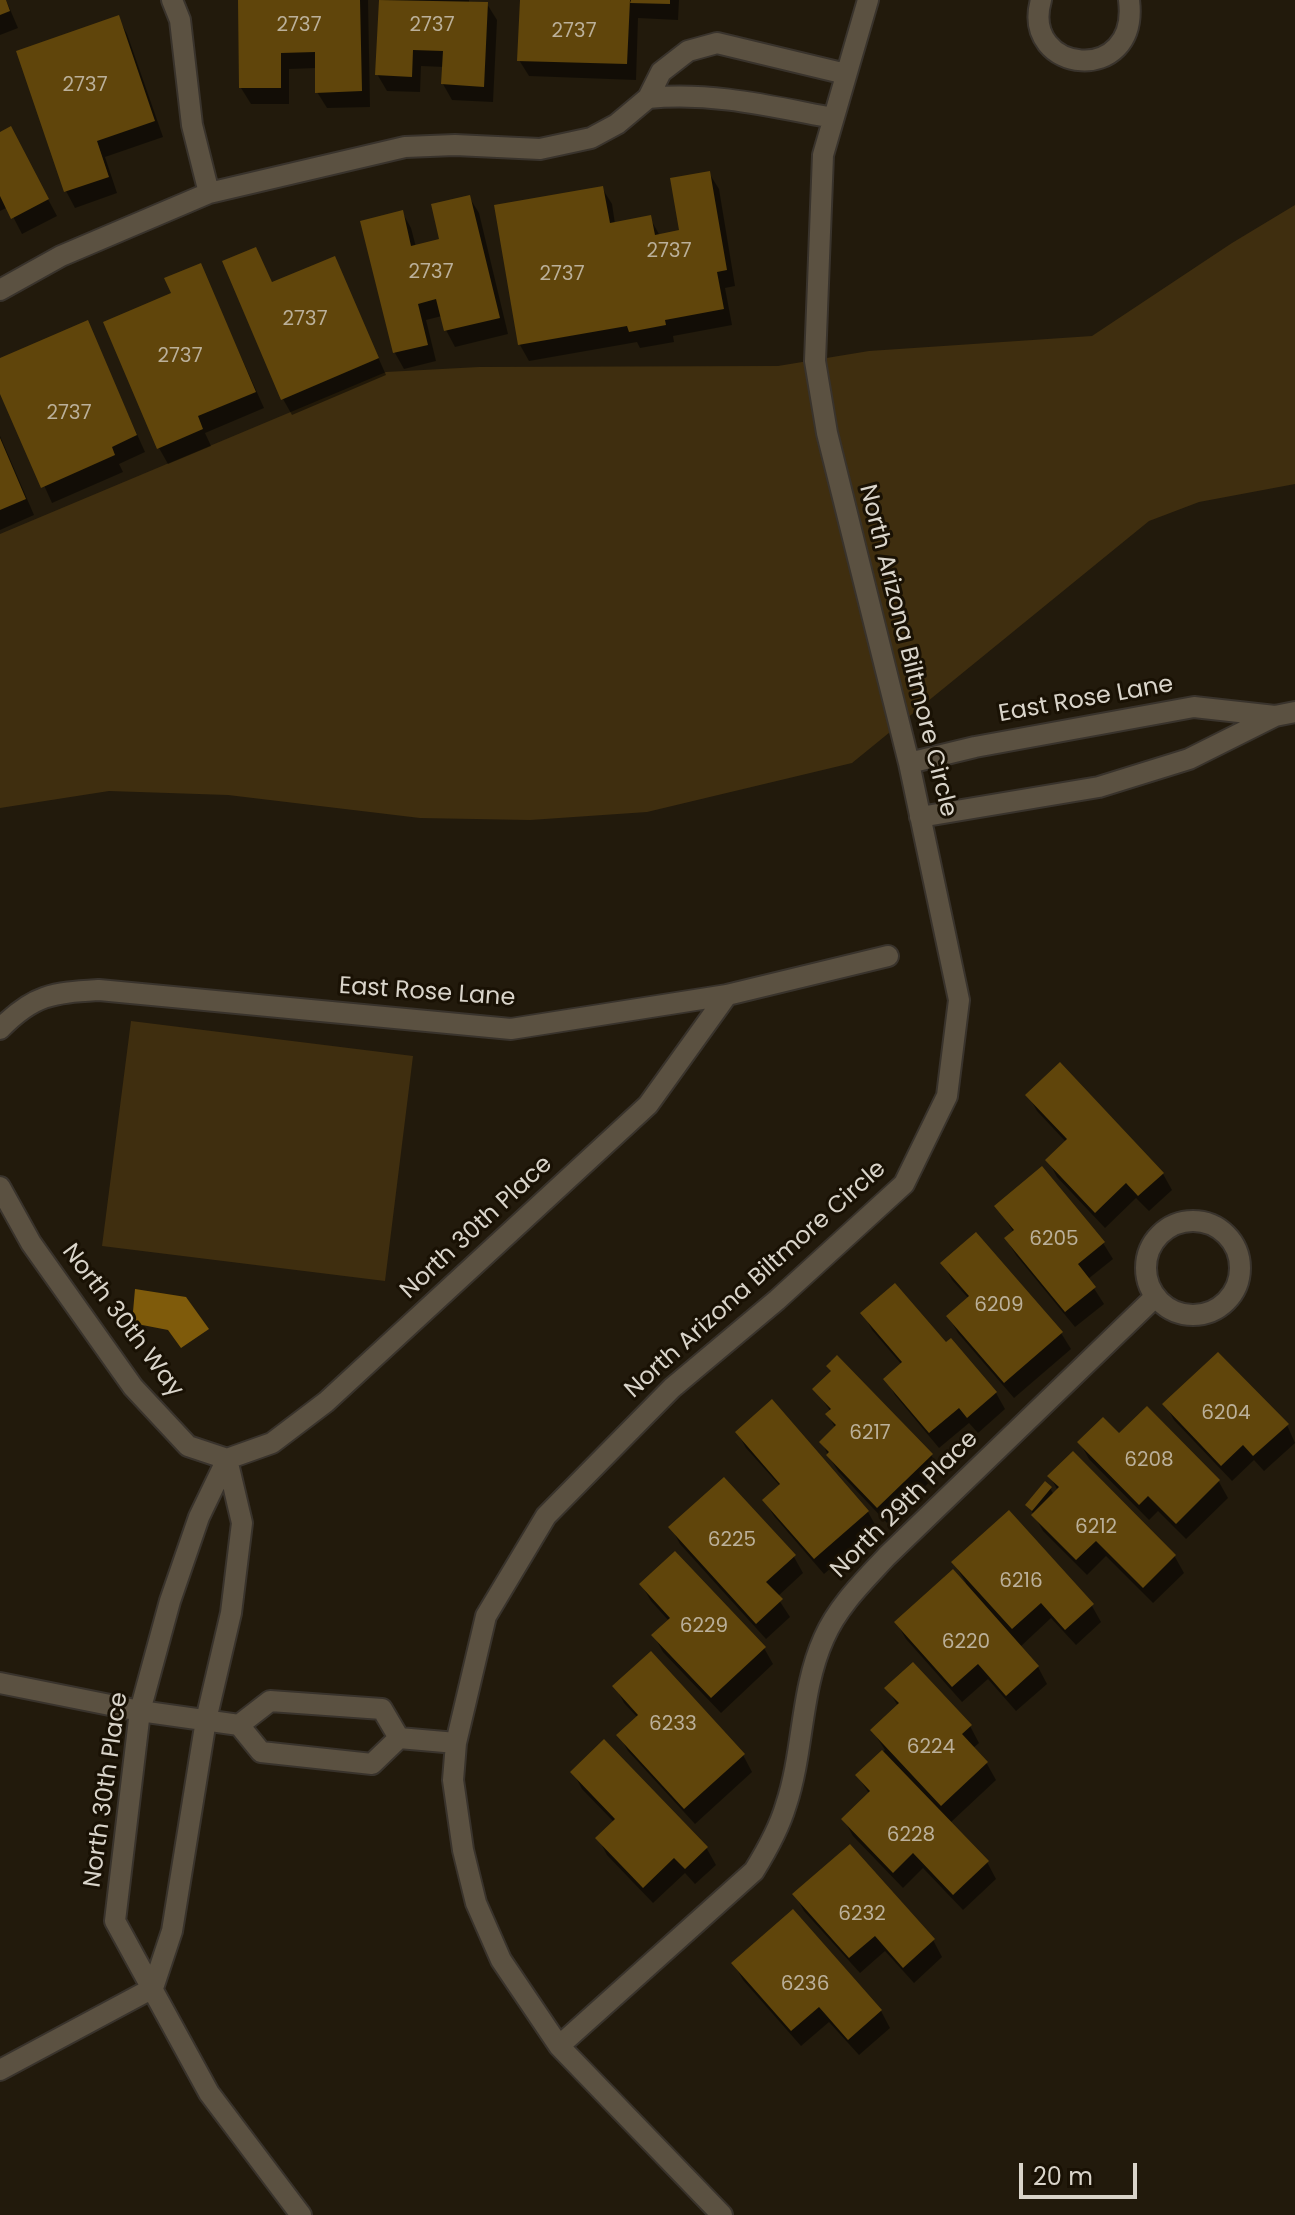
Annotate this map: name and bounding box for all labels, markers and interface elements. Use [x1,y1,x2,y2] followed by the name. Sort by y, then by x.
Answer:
[276,14,322,38] house number: 2737
[409,14,455,38] house number: 2737
[551,20,597,44] house number: 2737
[62,74,108,98] house number: 2737
[646,240,692,264] house number: 2737
[408,261,454,285] house number: 2737
[539,263,585,287] house number: 2737
[282,308,328,332] house number: 2737
[157,345,203,369] house number: 2737
[46,402,92,426] house number: 2737
[852,482,962,820] street label: North Arizona Biltmore Circle
[996,670,1176,730] street label: East Rose Lane
[338,972,516,1014] street label: East Rose Lane
[395,1150,559,1306] street label: North 30th Place
[620,1155,892,1405] street label: North Arizona Biltmore Circle
[1029,1228,1079,1252] house number: 6205
[55,1239,189,1403] street label: North 30th Way
[974,1294,1024,1318] house number: 6209
[1201,1402,1251,1426] house number: 6204
[849,1422,891,1446] house number: 6217
[825,1425,985,1585] street label: North 29th Place
[1124,1449,1174,1473] house number: 6208
[1075,1516,1117,1540] house number: 6212
[708,1529,756,1553] house number: 6225
[999,1570,1043,1594] house number: 6216
[680,1615,728,1639] house number: 6229
[942,1631,990,1655] house number: 6220
[79,1691,135,1889] street label: North 30th Place
[649,1713,697,1737] house number: 6233
[907,1736,955,1760] house number: 6224
[887,1824,935,1848] house number: 6228
[838,1903,886,1927] house number: 6232
[781,1973,829,1997] house number: 6236
[1023,2147,1141,2197] scale bar
[1033,2160,1093,2193] text: 20 m

